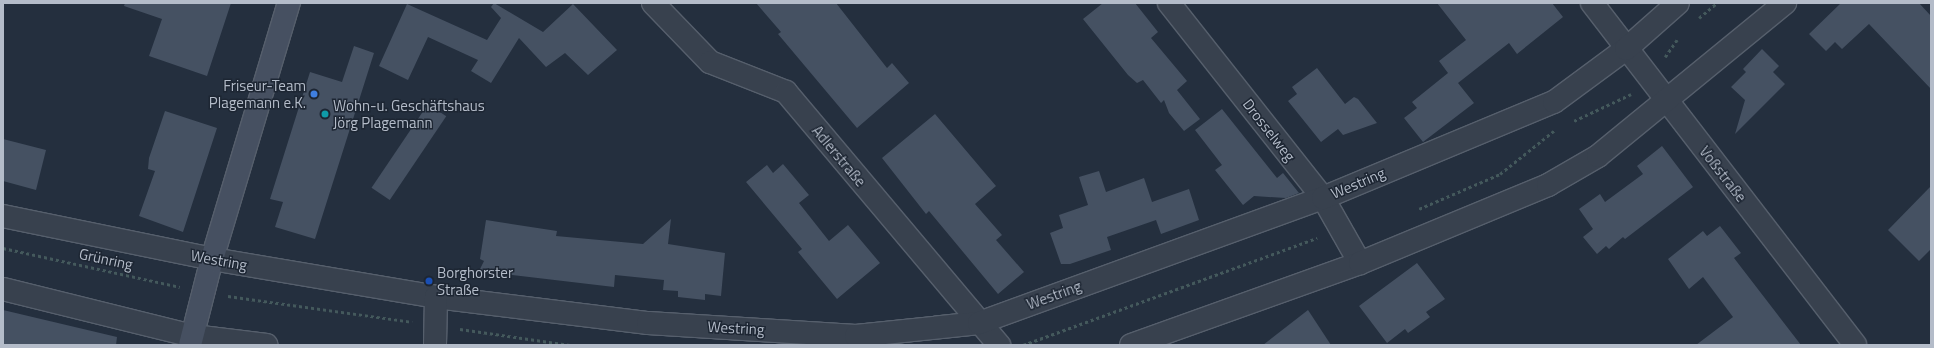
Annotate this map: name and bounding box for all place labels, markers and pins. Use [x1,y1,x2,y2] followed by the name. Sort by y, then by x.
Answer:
[209,76,306,111] place label: Friseur-Team Plagemann e.K.
[309,89,319,99] marker: Friseur-Team Plagemann e.K.
[333,96,485,131] place label: Wohn-u. Geschäftshaus Jörg Plagemann
[320,109,330,119] marker: Wohn-u. Geschäftshaus Jörg Plagemann
[437,263,513,298] place label: Borghorster Straße
[424,276,434,286] marker: Borghorster Straße

